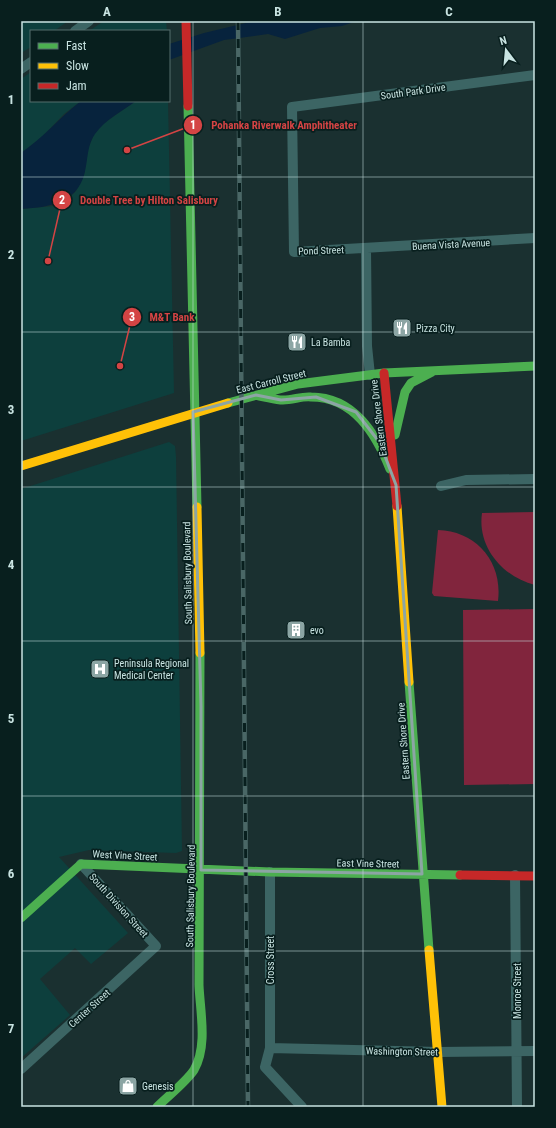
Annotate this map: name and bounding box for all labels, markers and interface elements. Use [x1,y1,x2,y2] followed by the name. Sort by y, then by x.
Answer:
[103,4,111,19] text: A
[274,4,282,19] text: B
[445,4,453,19] text: C
[30,30,170,102] legend
[486,30,526,70] north arrow
[498,34,509,48] text: N
[66,39,87,53] text: Fast
[66,59,89,73] text: Slow
[66,79,87,93] text: Jam
[380,81,446,101] street label: South Park Drive
[8,92,14,107] text: 1
[183,113,365,136] callout: Pohanka Riverwalk Amphitheater
[190,118,196,132] text: 1
[211,119,357,132] text: Pohanka Riverwalk Amphitheater
[52,189,226,212] callout: Double Tree by Hilton Salisbury
[59,193,65,207] text: 2
[80,194,218,207] text: Double Tree by Hilton Salisbury
[412,237,491,252] street label: Buena Vista Avenue
[298,244,344,257] street label: Pond Street
[8,247,15,262] text: 2
[122,306,203,329] callout: M&T Bank
[129,310,135,324] text: 3
[150,311,195,324] text: M&T Bank
[391,317,413,339] restaurant icon: Pizza City
[416,323,455,334] place label: Pizza City
[286,331,308,353] restaurant icon: La Bamba
[311,337,351,348] place label: La Bamba
[235,368,307,395] street label: East Carroll Street
[368,379,389,457] street label: Eastern Shore Drive
[8,402,14,417] text: 3
[181,521,194,624] street label: South Salisbury Boulevard
[8,557,15,572] text: 4
[285,619,307,641] building icon: evo
[310,625,324,636] place label: evo
[89,658,111,680] hospital icon: Peninsula Regional Medical Center
[114,658,189,681] place label: Peninsula Regional Medical Center
[395,702,412,780] street label: Eastern Shore Drive
[8,711,15,726] text: 5
[184,845,197,947] street label: South Salisbury Boulevard
[92,848,158,863] street label: West Vine Street
[337,857,399,870] street label: East Vine Street
[8,866,15,881] text: 6
[87,871,150,940] street label: South Division Street
[265,936,276,984] street label: Cross Street
[512,963,523,1019] street label: Monroe Street
[66,987,112,1030] street label: Center Street
[8,1021,15,1036] text: 7
[366,1045,438,1058] street label: Washington Street
[117,1075,139,1097] shop icon: Genesis
[142,1081,174,1092] place label: Genesis

